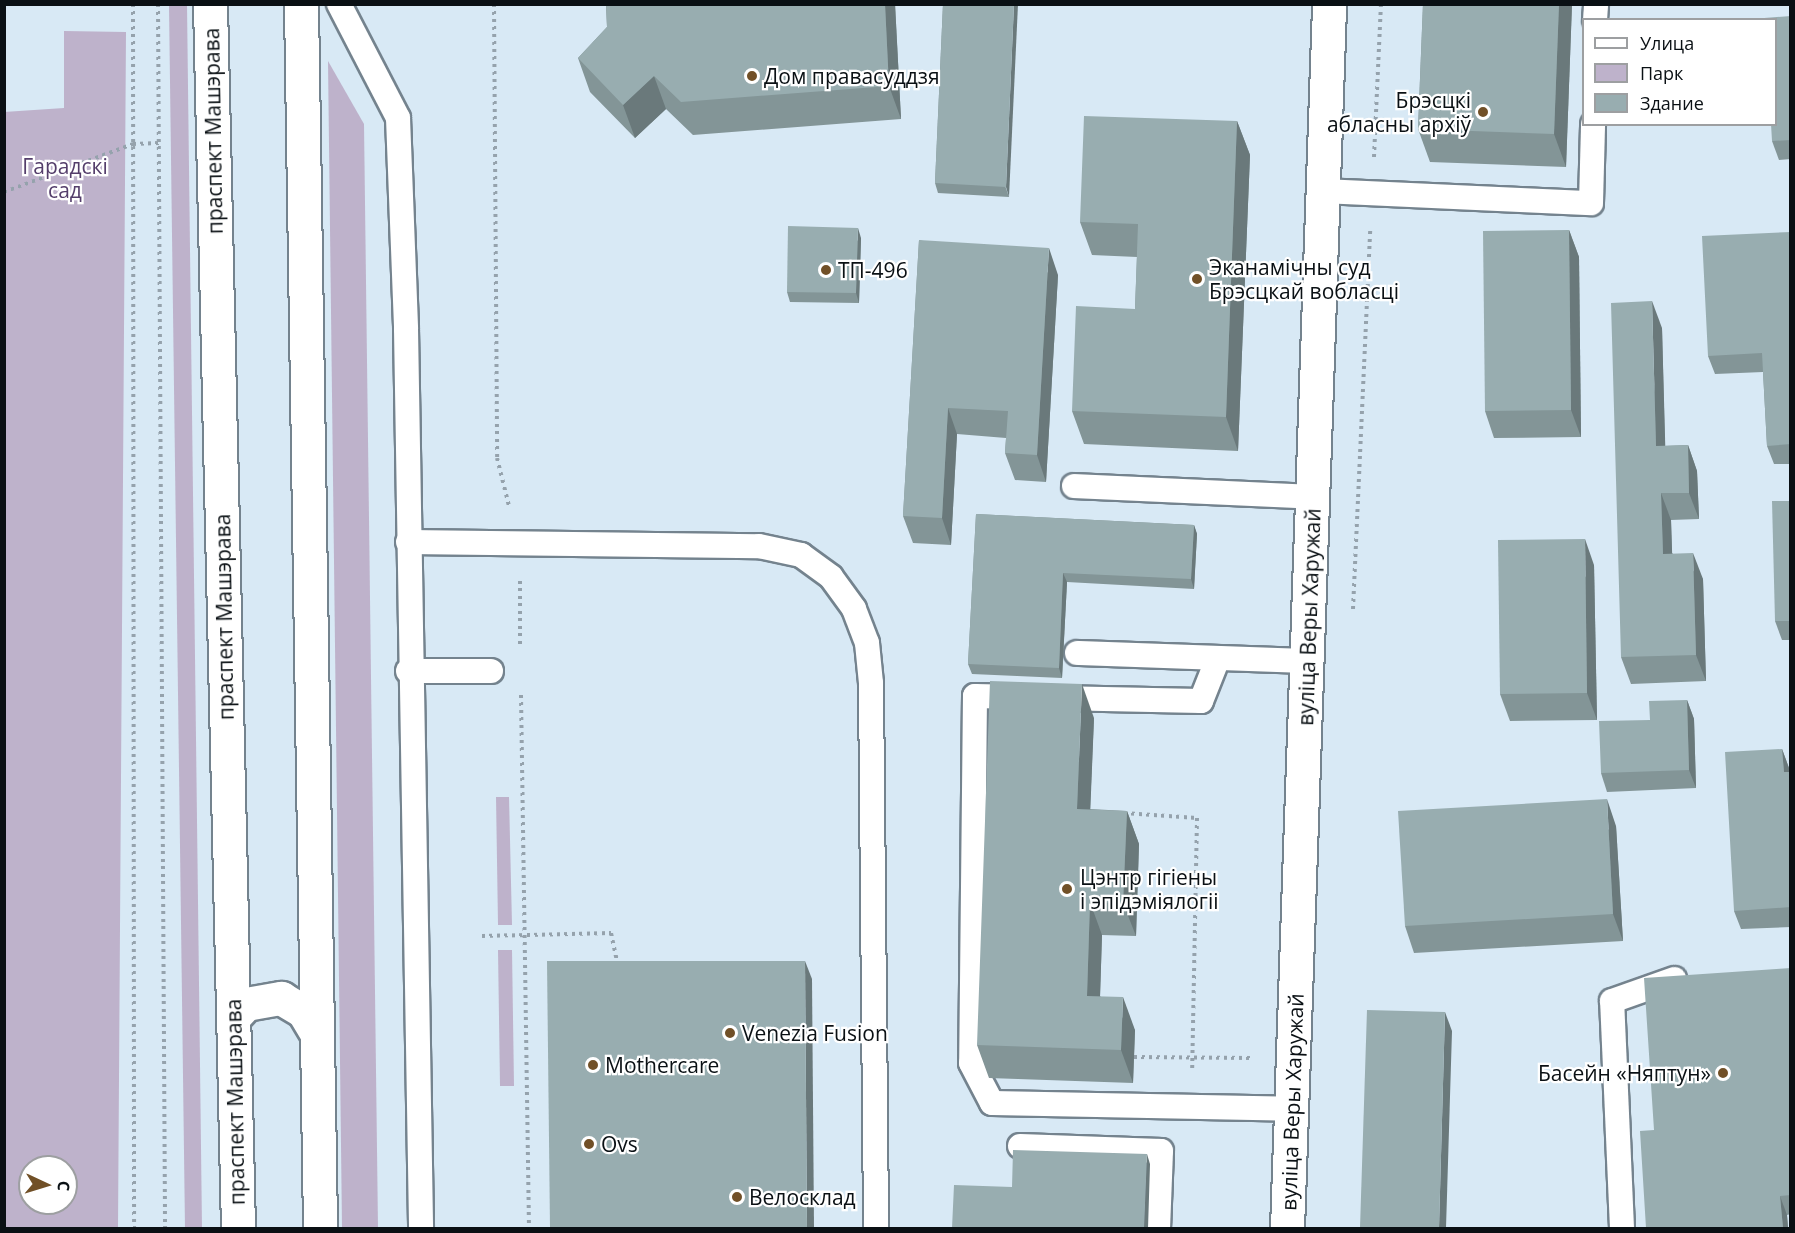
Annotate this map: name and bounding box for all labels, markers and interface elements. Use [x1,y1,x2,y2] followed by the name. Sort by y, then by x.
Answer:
[1582,18,1777,126] legend
[199,28,227,234] street label: праспект Машэрава
[1640,31,1694,55] text: Улица
[1640,61,1683,85] text: Парк
[764,63,940,89] place label: Дом правасуддзя
[745,69,759,83] marker: Дом правасуддзя
[1327,87,1471,137] place label: Брэсцкі абласны архіў
[1640,91,1704,115] text: Здание
[1476,105,1490,119] marker: Брэсцкі абласны архіў
[22,153,108,203] park label: Гарадскі сад
[1209,254,1399,304] place label: Эканамічны суд Брэсцкай вобласці
[838,257,908,283] place label: ТП-496
[819,263,833,277] marker: ТП-496
[1190,272,1204,286] marker: Эканамічны суд Брэсцкай вобласці
[1293,508,1325,726] street label: вуліца Веры Харужай
[210,514,238,720] street label: праспект Машэрава
[1080,864,1219,914] place label: Цэнтр гігіены і эпідэміялогіі
[1058,880,1076,898] marker: Цэнтр гігіены і эпідэміялогіі
[1276,993,1308,1211] street label: вуліца Веры Харужай
[221,999,249,1205] street label: праспект Машэрава
[742,1020,888,1046] place label: Venezia Fusion
[723,1026,737,1040] marker: Venezia Fusion
[605,1052,719,1078] place label: Mothercare
[586,1058,600,1072] marker: Mothercare
[1538,1060,1711,1086] place label: Басейн «Няптун»
[1716,1066,1730,1080] marker: Басейн «Няптун»
[601,1131,638,1157] place label: Ovs
[582,1137,596,1151] marker: Ovs
[18,1155,78,1215] north arrow
[53,1180,75,1192] text: С
[749,1184,856,1210] place label: Велосклад
[730,1190,744,1204] marker: Велосклад

